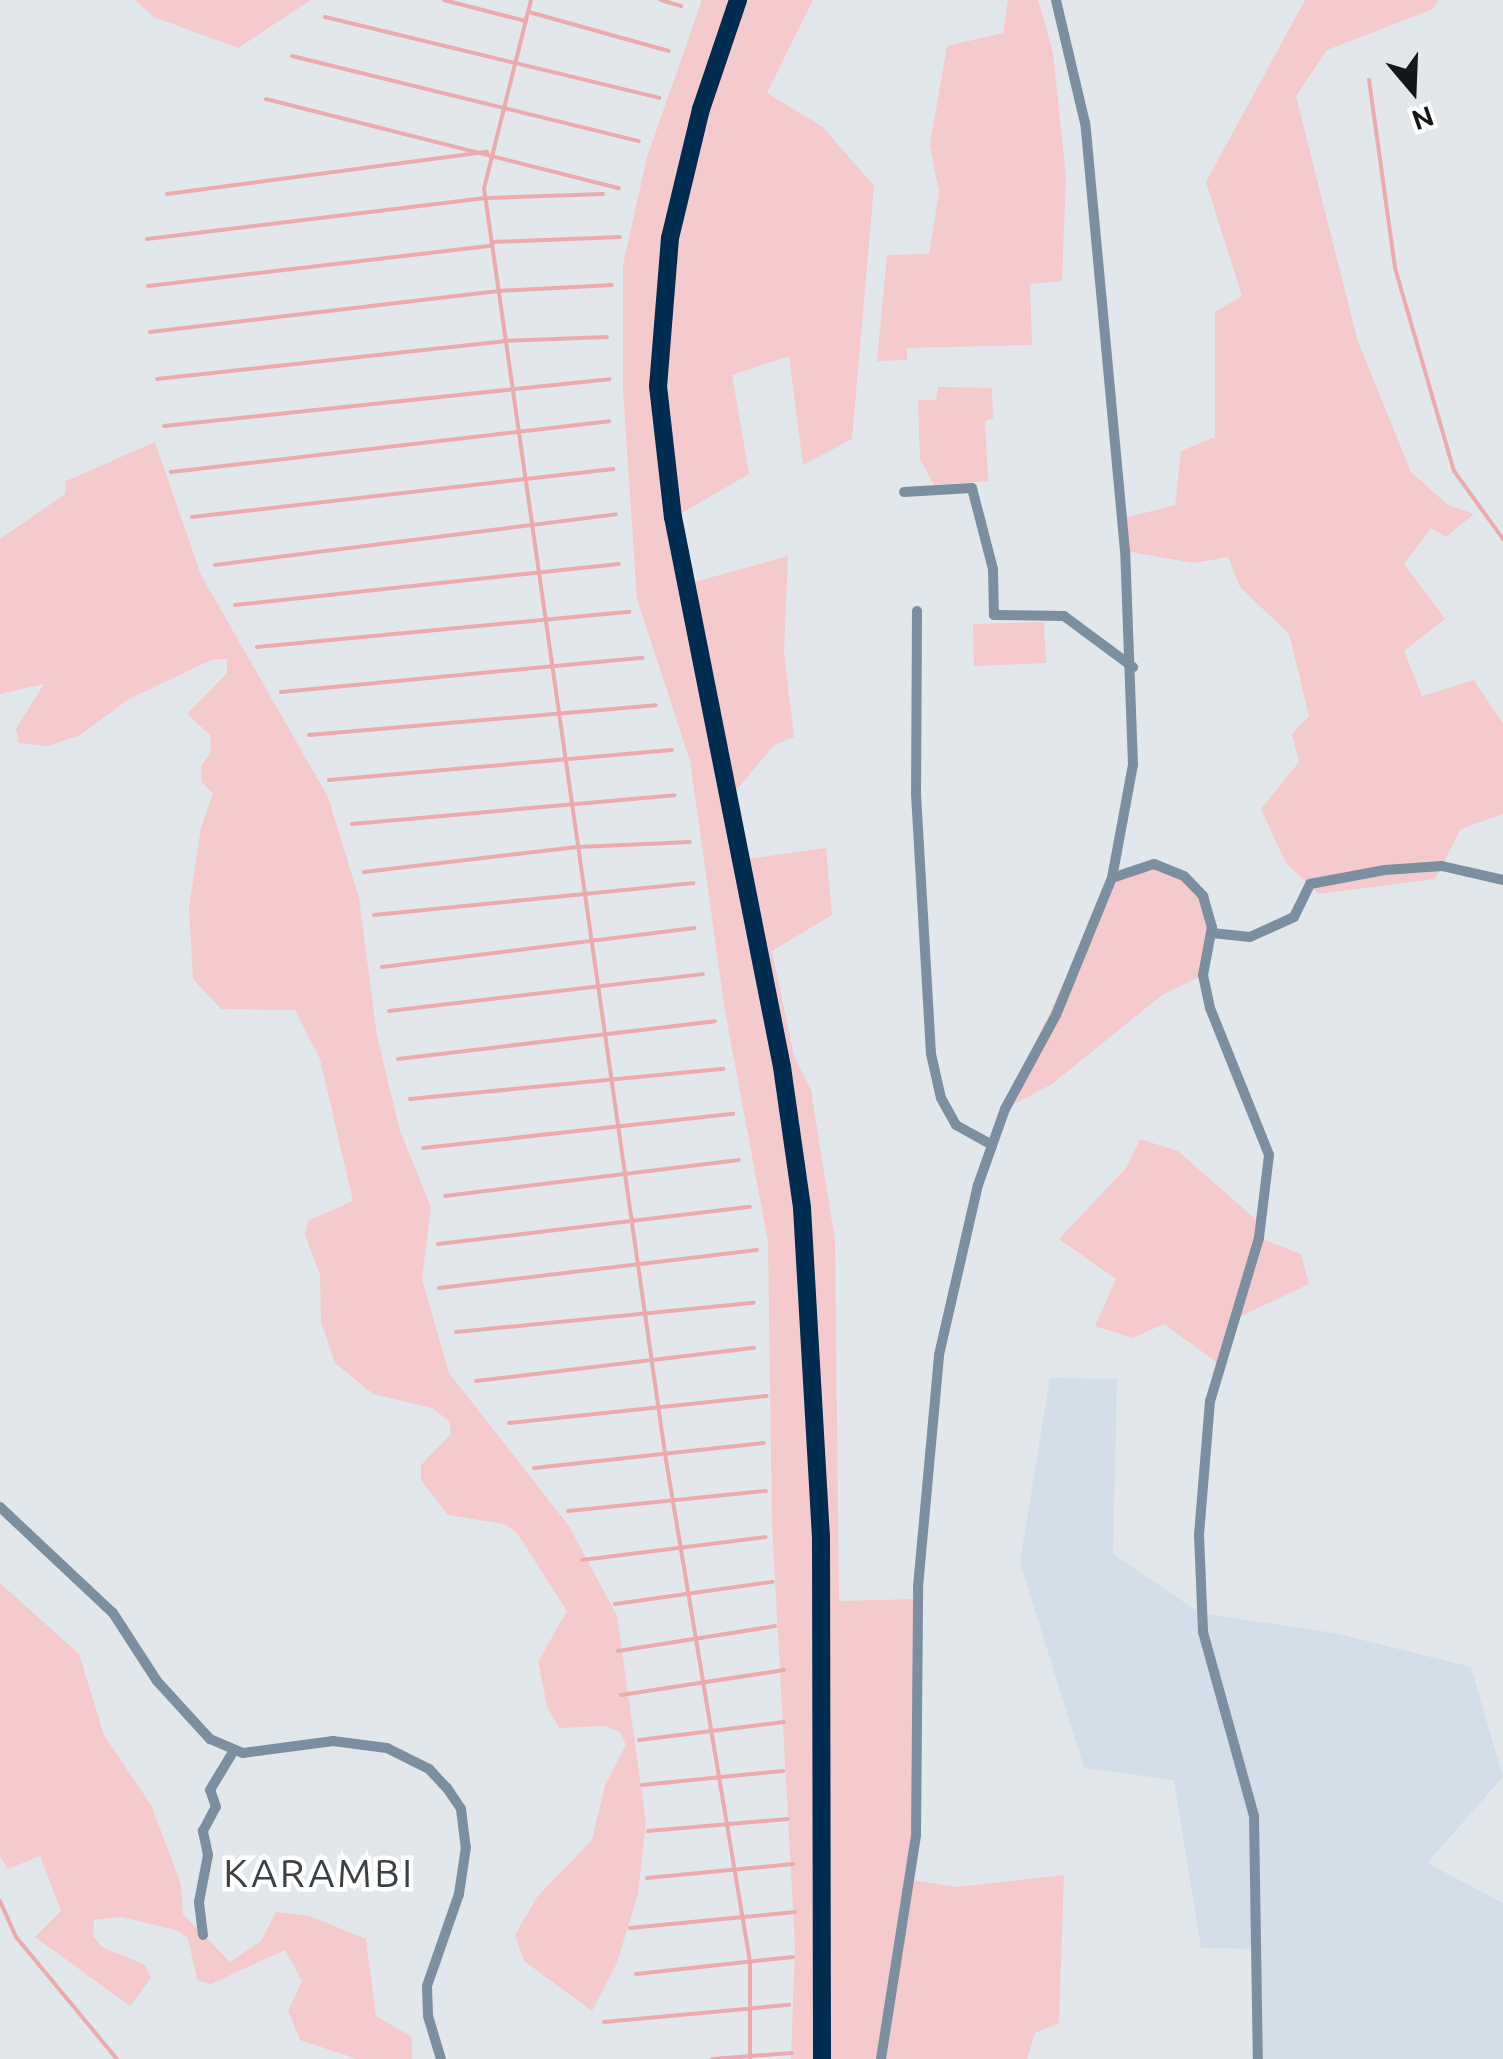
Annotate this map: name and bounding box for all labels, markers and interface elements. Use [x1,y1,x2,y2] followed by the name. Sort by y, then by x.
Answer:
[1363,40,1463,140] north arrow
[1408,101,1438,137] text: N
[223,1849,415,1897] district label: KARAMBI

